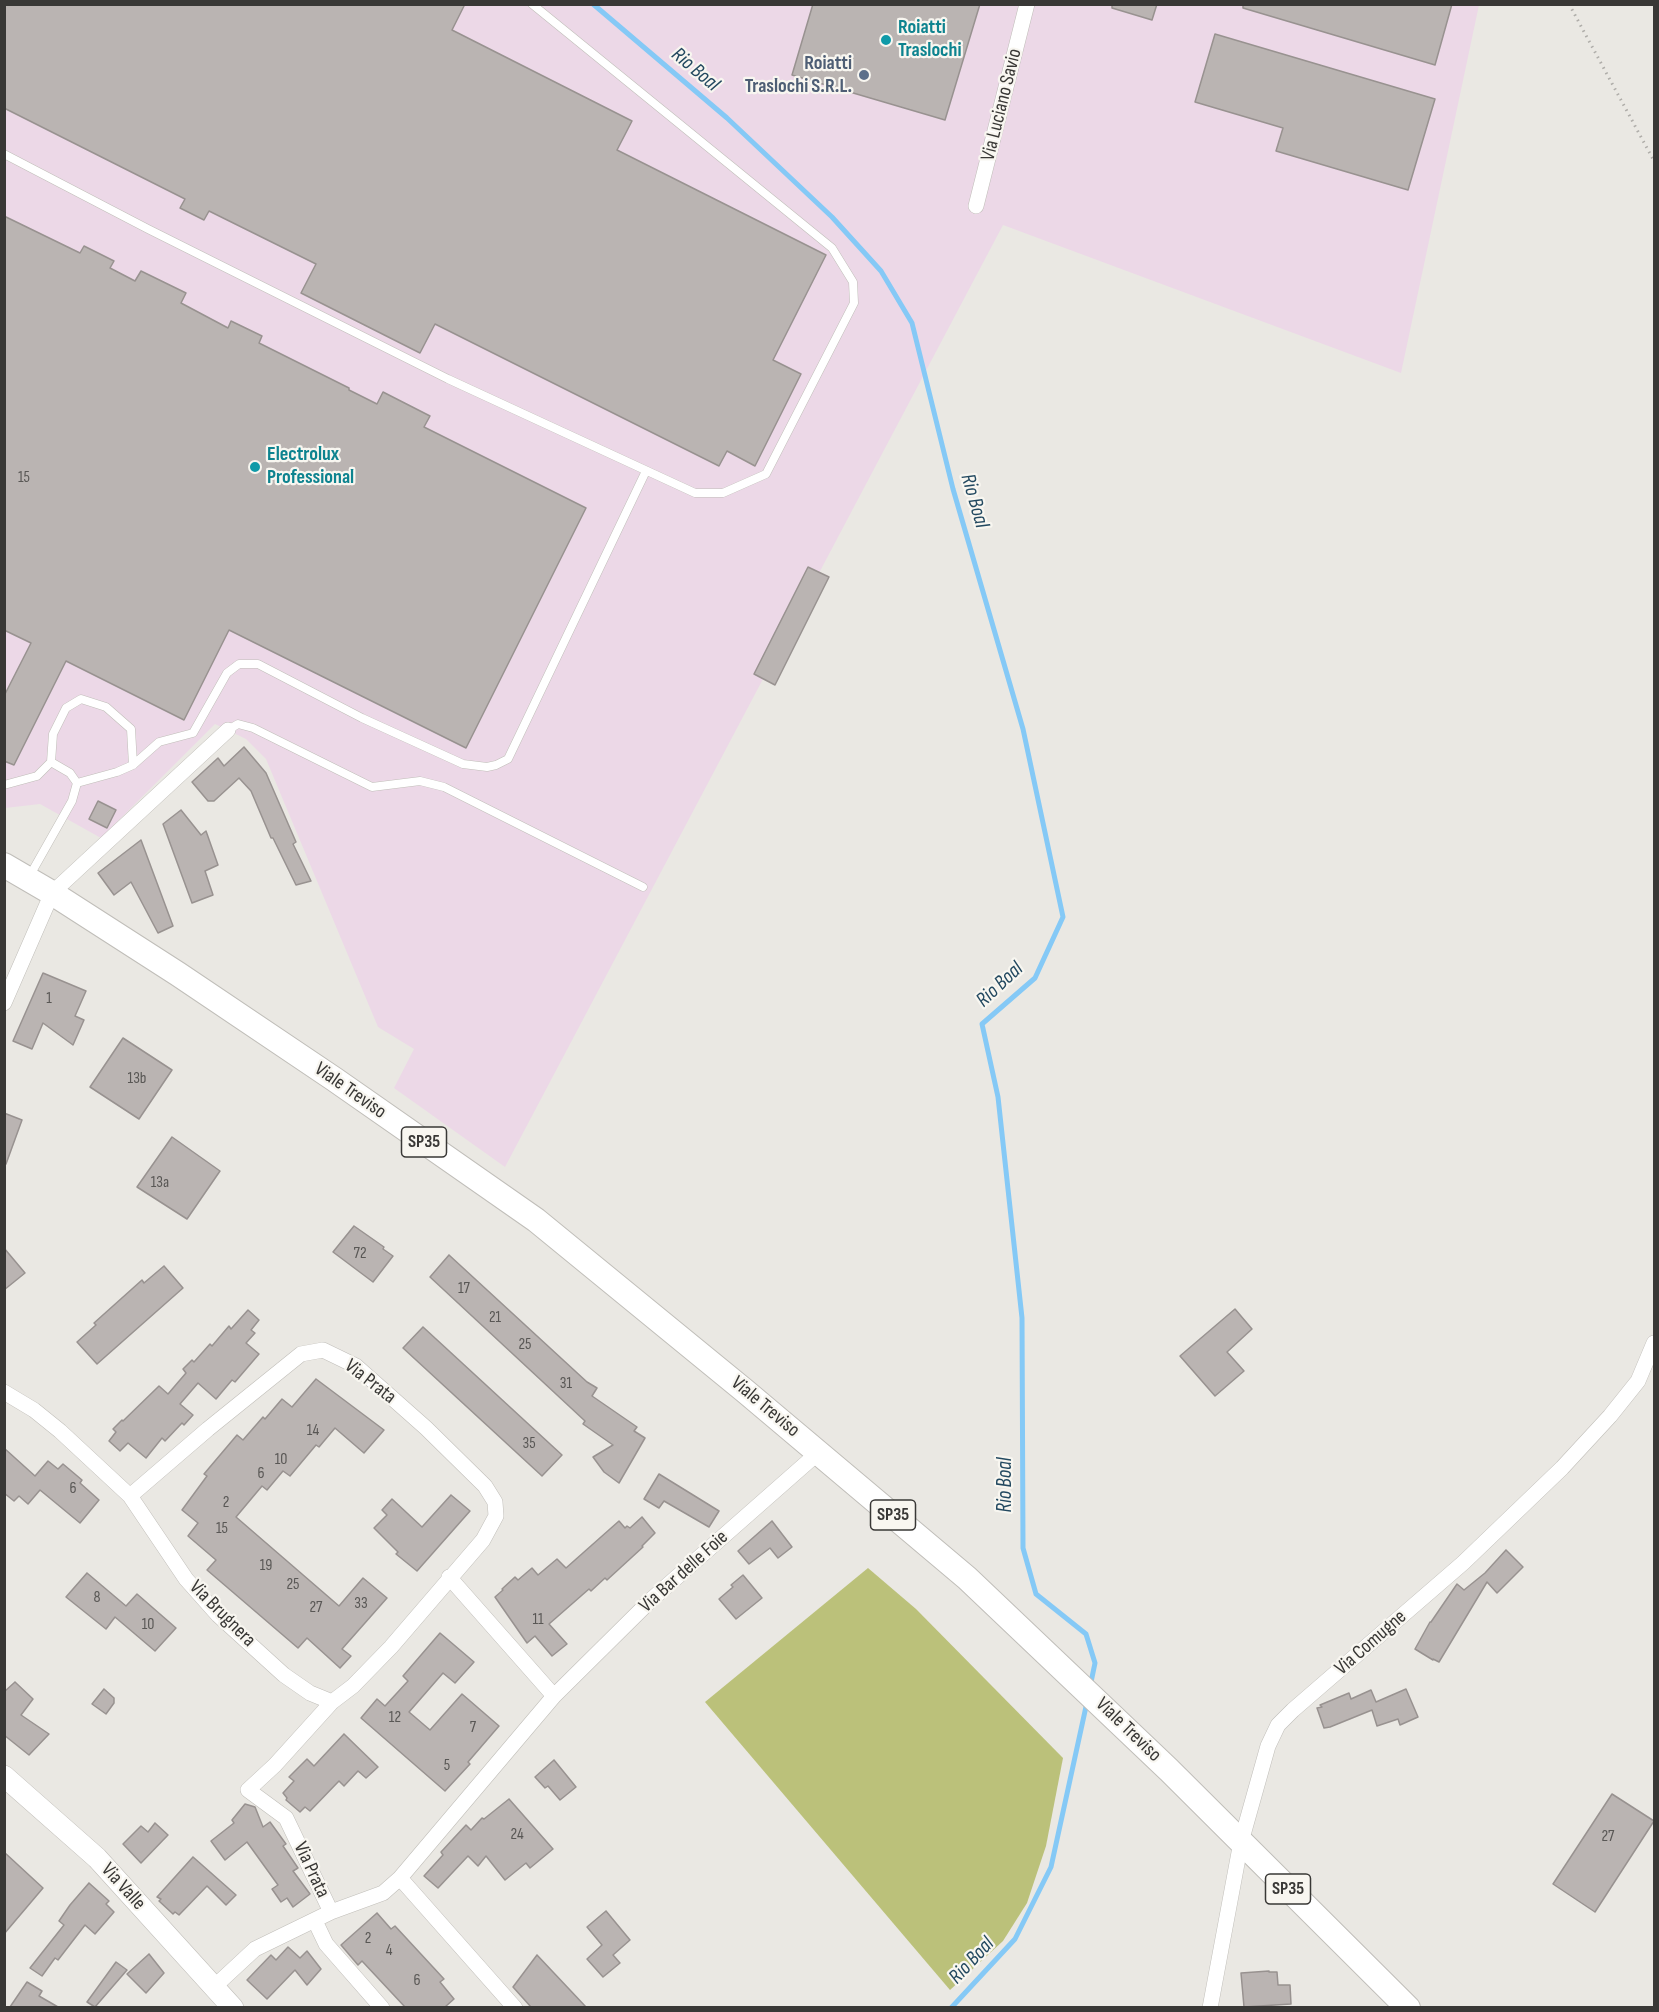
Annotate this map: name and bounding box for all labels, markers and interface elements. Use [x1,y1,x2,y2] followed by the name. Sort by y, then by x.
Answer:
[898,16,962,63] place label: Roiatti Traslochi
[879,33,893,47] marker: Roiatti Traslochi
[666,43,724,97] water label: Rio Boal
[976,46,1028,164] street label: Via Luciano Savio
[745,52,852,99] place label: Roiatti Traslochi S.R.L.
[857,68,871,82] marker: Roiatti Traslochi S.R.L.
[267,443,354,490] place label: Electrolux Professional
[248,460,262,474] marker: Electrolux Professional
[18,468,30,488] house number: 15
[954,471,994,531] water label: Rio Boal
[971,957,1029,1013] water label: Rio Boal
[46,989,52,1009] house number: 1
[309,1058,391,1124] street label: Viale Treviso
[128,1069,146,1089] house number: 13b
[402,1127,446,1157] road number: SP35
[151,1173,169,1193] house number: 13a
[354,1244,366,1264] house number: 72
[458,1279,470,1299] house number: 17
[489,1308,501,1328] house number: 21
[518,1335,532,1355] house number: 25
[339,1354,401,1410] street label: Via Prata
[726,1371,804,1443] street label: Viale Treviso
[560,1374,572,1394] house number: 31
[307,1421,319,1441] house number: 14
[522,1434,536,1454] house number: 35
[275,1450,287,1470] house number: 10
[993,1457,1019,1513] water label: Rio Boal
[257,1464,265,1484] house number: 6
[69,1479,77,1499] house number: 6
[223,1493,229,1513] house number: 2
[870,1500,916,1530] road number: SP35
[216,1519,228,1539] house number: 15
[635,1526,733,1618] street label: Via Bar delle Foie
[260,1556,272,1576] house number: 19
[286,1575,300,1595] house number: 25
[184,1576,260,1652] street label: Via Brugnera
[93,1588,101,1608] house number: 8
[354,1594,368,1614] house number: 33
[309,1598,323,1618] house number: 27
[1330,1605,1412,1681] street label: Via Comugne
[532,1610,544,1630] house number: 11
[142,1615,154,1635] house number: 10
[1090,1693,1166,1767] street label: Viale Treviso
[389,1708,401,1728] house number: 12
[470,1718,476,1738] house number: 7
[444,1756,450,1776] house number: 5
[510,1825,524,1845] house number: 24
[1601,1827,1615,1847] house number: 27
[288,1838,334,1902] street label: Via Prata
[96,1858,150,1916] street label: Via Valle
[1266,1874,1310,1904] road number: SP35
[365,1929,371,1949] house number: 2
[944,1932,1000,1990] water label: Rio Boal
[386,1941,392,1961] house number: 4
[413,1971,421,1991] house number: 6

